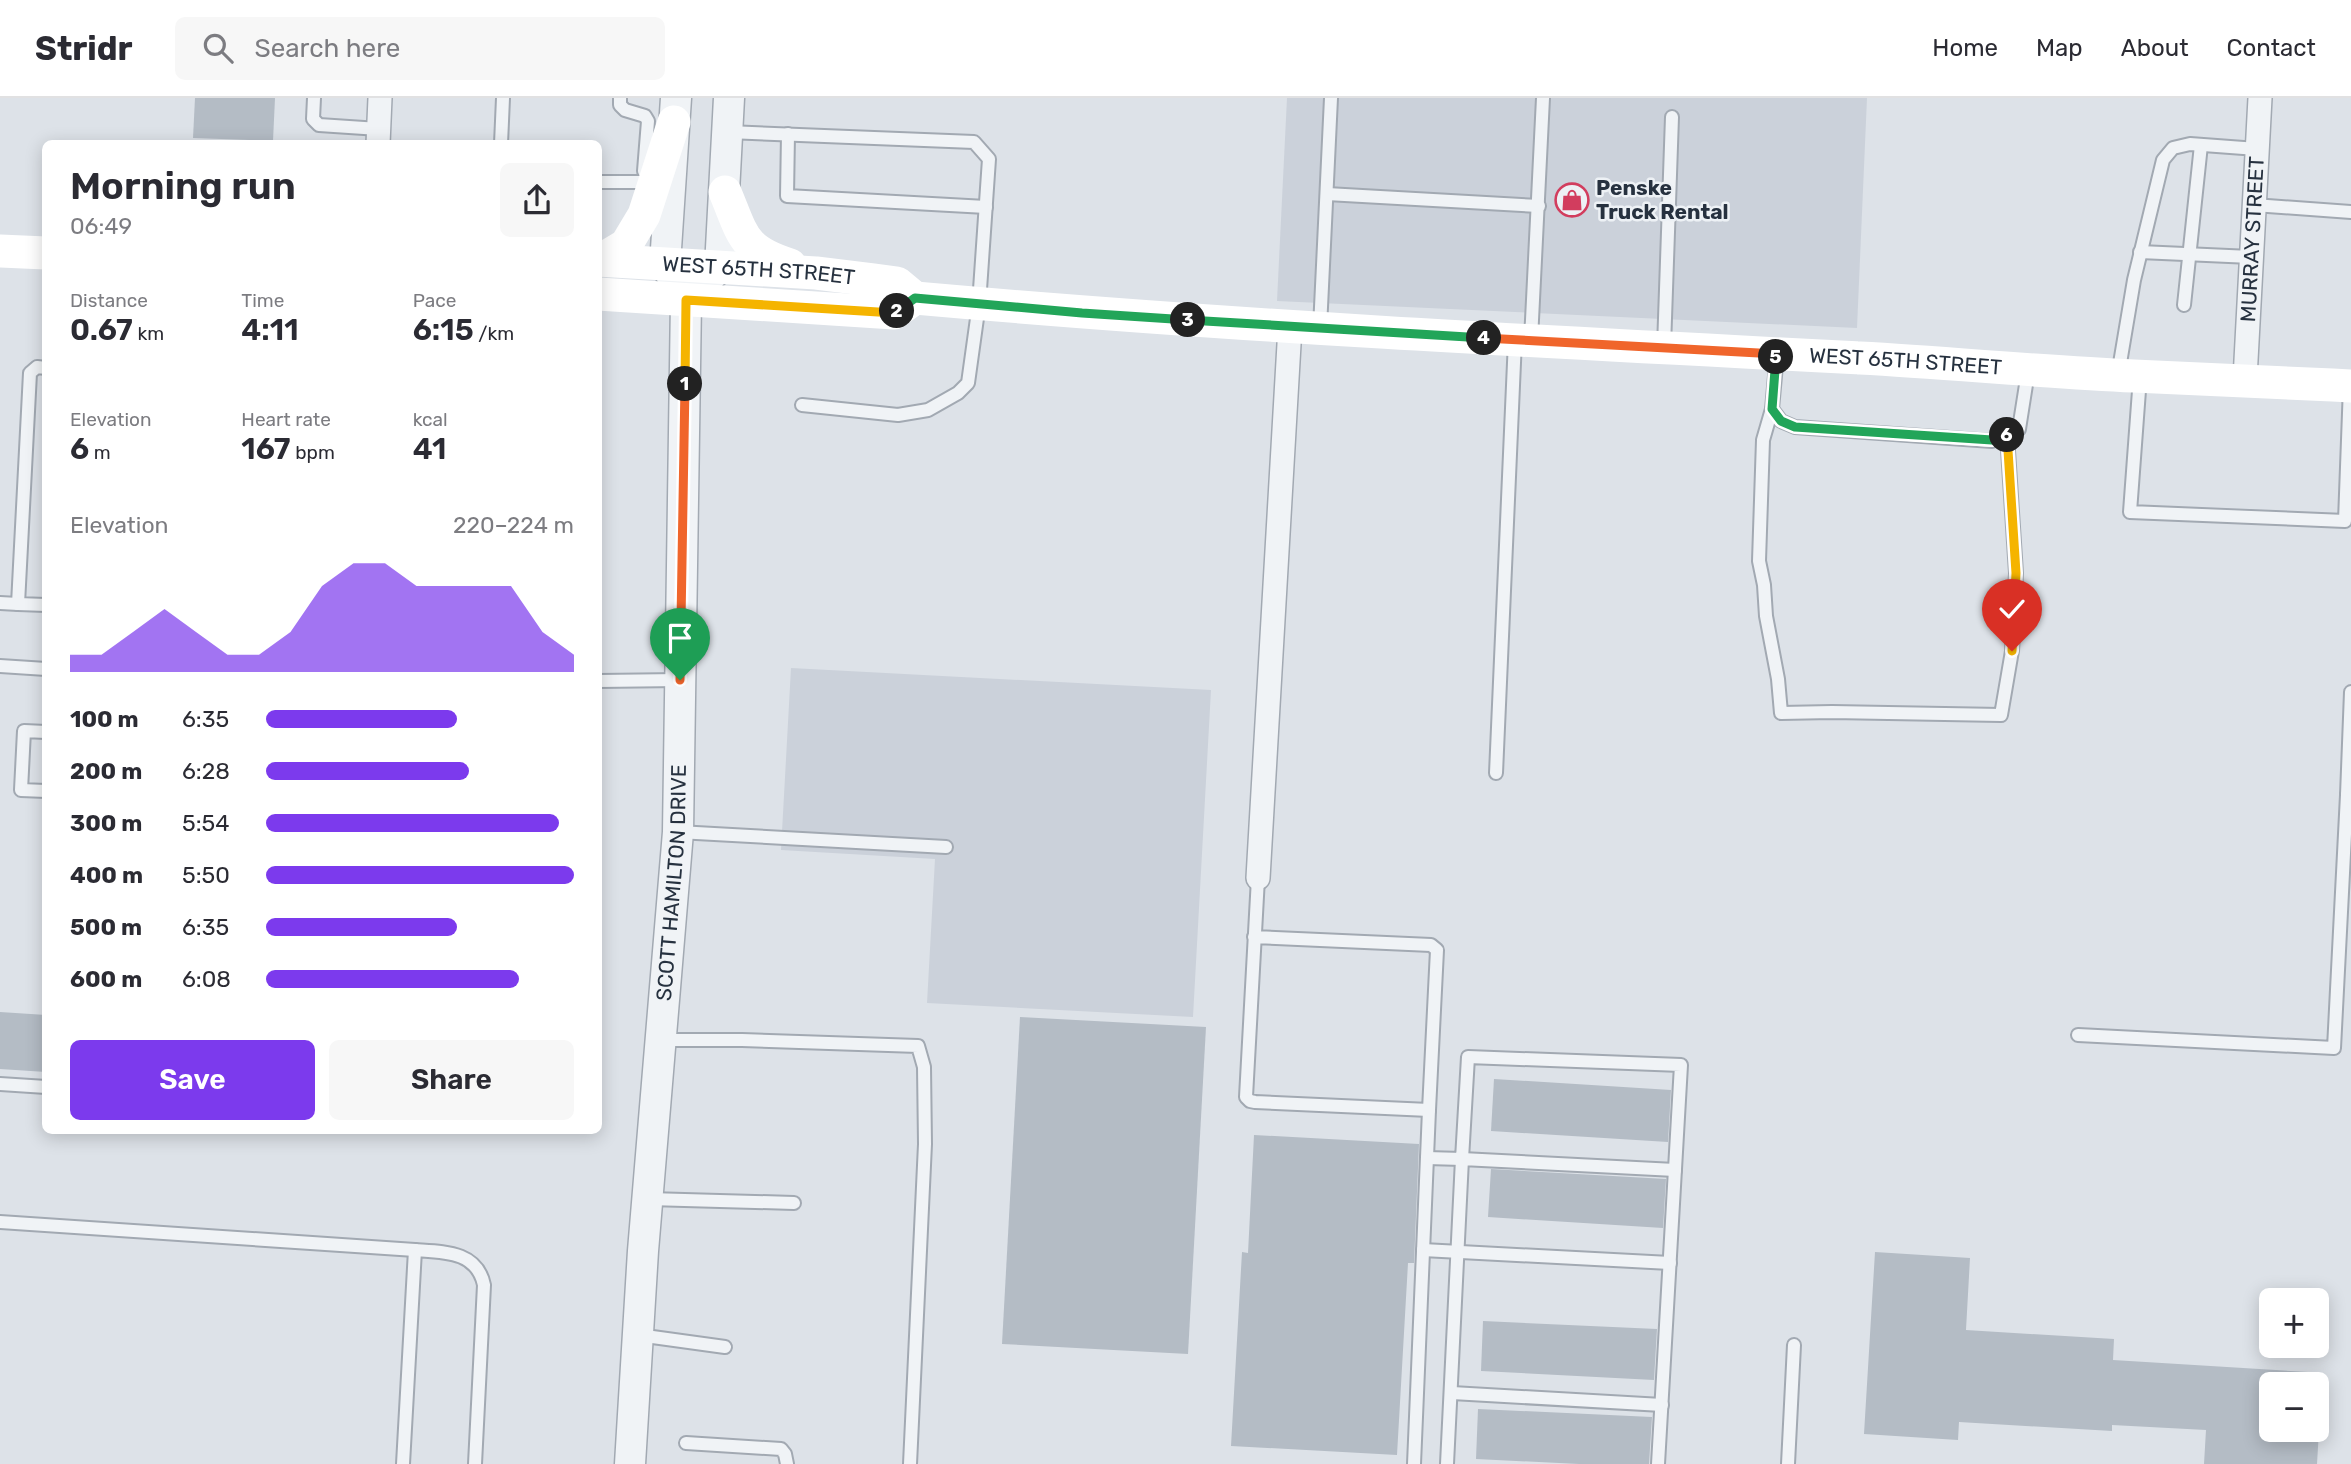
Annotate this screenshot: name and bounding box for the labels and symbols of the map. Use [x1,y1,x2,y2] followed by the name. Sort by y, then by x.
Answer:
[2235,156,2269,323] street label: MURRAY STREET
[1596,175,1729,224] place label: Penske Truck Rental
[1553,181,1591,219] shop icon: Penske Truck Rental
[662,251,857,290] street label: WEST 65TH STREET
[880,294,914,328] pin: 2
[1170,302,1206,338] pin: 3
[1466,320,1502,356] pin: 4
[1758,340,1794,374] pin: 5
[1808,342,2003,380] street label: WEST 65TH STREET
[668,366,702,402] pin: 1
[1990,418,2024,452] pin: 6
[1982,579,2042,651] pin
[650,608,710,680] pin
[651,764,691,1002] street label: SCOTT HAMILTON DRIVE

